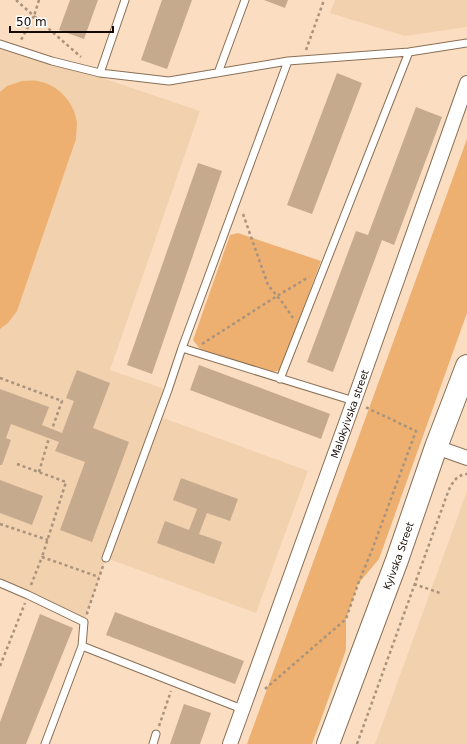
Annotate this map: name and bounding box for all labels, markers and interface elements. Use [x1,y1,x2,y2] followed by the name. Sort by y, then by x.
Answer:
[10,8,113,34] scale bar
[16,15,47,29] text: 50 m
[329,368,371,460] street label: Malokyivska street
[381,520,416,591] street label: Kyivska Street

